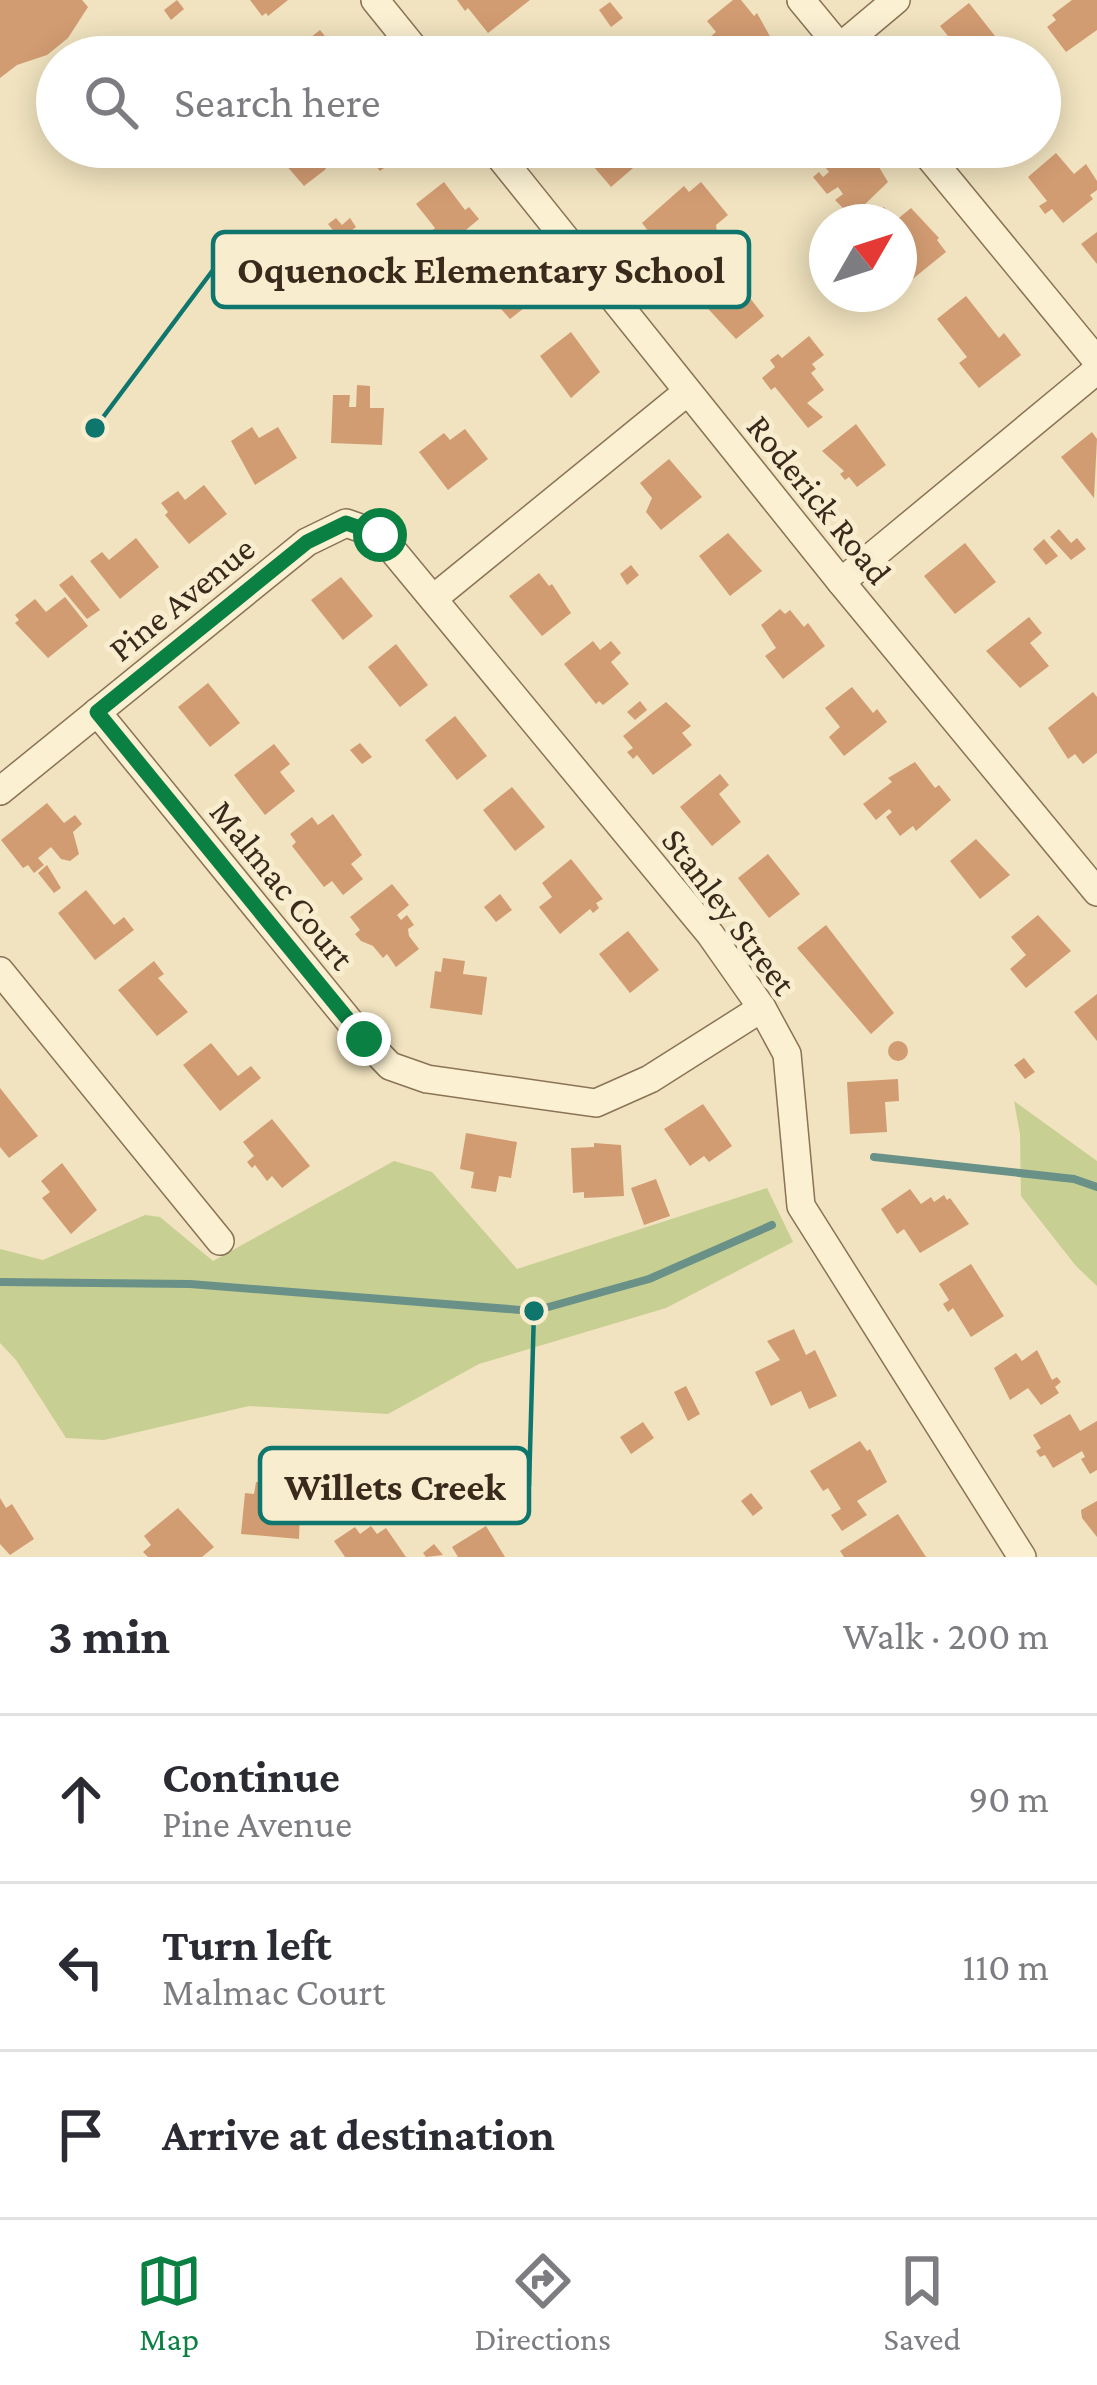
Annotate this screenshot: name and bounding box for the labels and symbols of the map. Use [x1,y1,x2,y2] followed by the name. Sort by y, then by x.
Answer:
[809,204,917,312] north arrow
[213,232,749,307] callout: Oquenock Elementary School
[237,248,725,291] text: Oquenock Elementary School
[739,407,900,592] street label: Roderick Road
[353,508,407,562] route start
[101,528,262,670] street label: Pine Avenue
[202,792,363,978] street label: Malmac Court
[654,821,805,1003] street label: Stanley Street
[337,1012,391,1066] route end
[260,1448,529,1523] callout: Willets Creek
[283,1465,506,1508] text: Willets Creek

